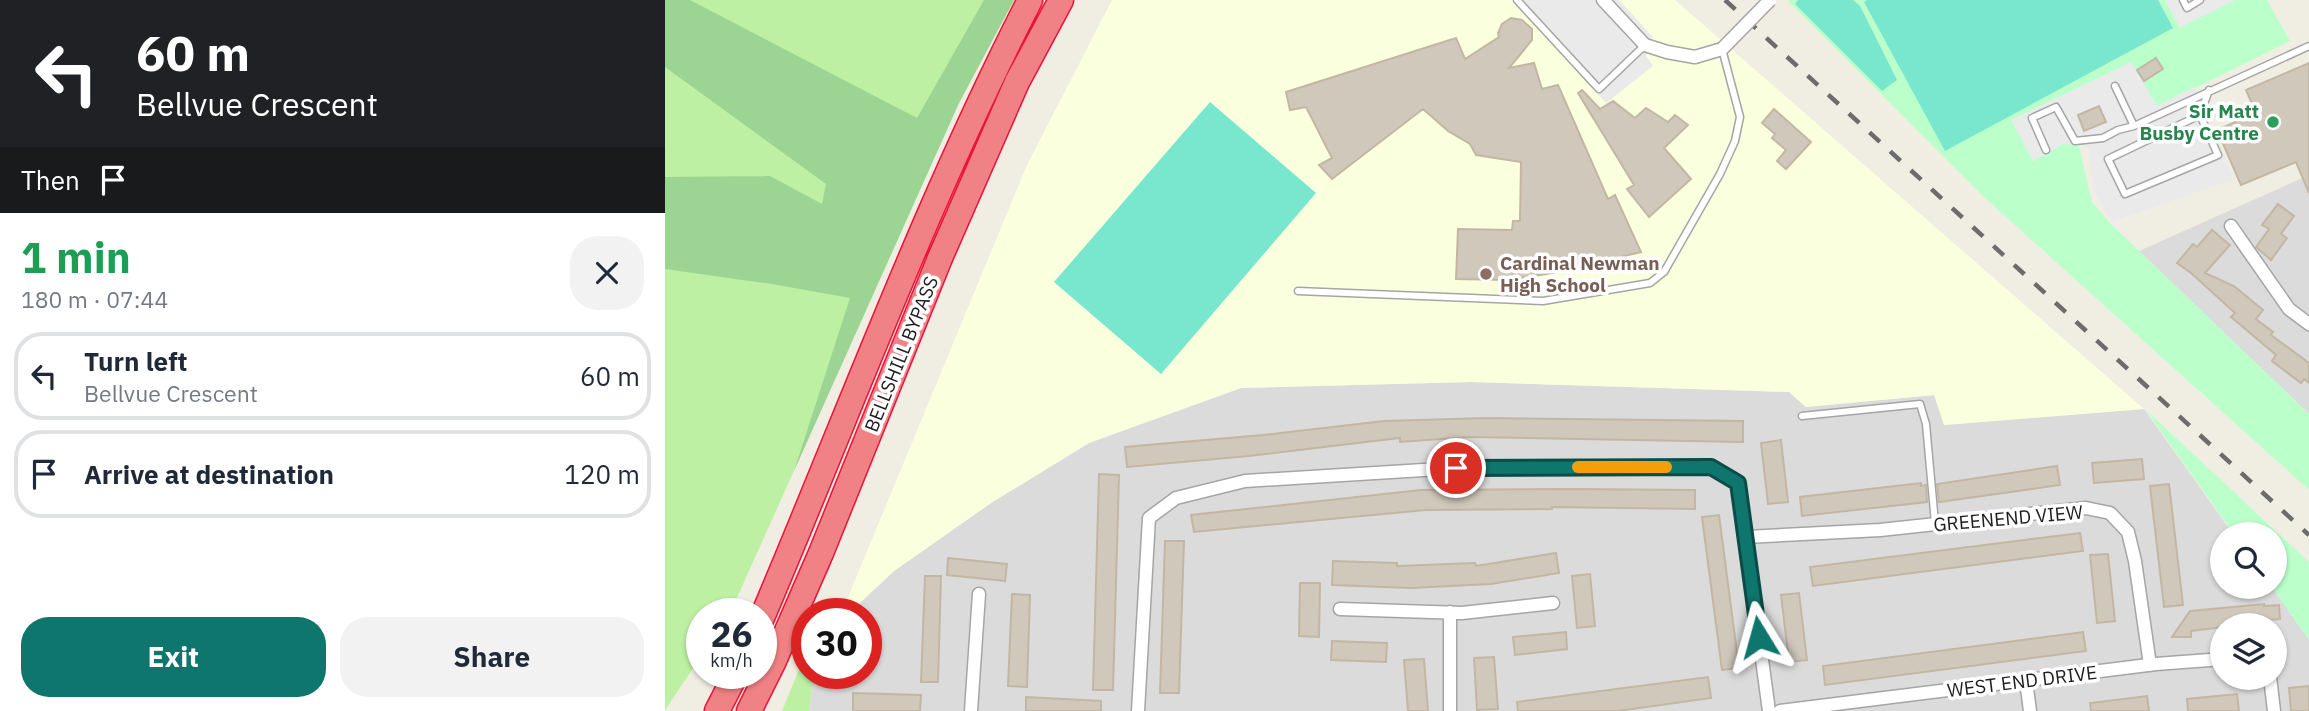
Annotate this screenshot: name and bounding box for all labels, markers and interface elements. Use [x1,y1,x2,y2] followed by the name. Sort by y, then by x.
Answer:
[136,21,250,84] text: 60 m
[21,28,112,119] icon: left
[136,83,378,125] text: Bellvue Crescent
[2140,99,2259,145] place label: Sir Matt Busby Centre
[2265,114,2281,130] marker: Sir Matt Busby Centre
[94,161,132,199] icon: arrive
[21,163,80,197] text: Then
[21,230,131,285] text: 1 min
[570,236,644,310] button: close
[1500,251,1660,297] place label: Cardinal Newman High School
[1478,266,1494,282] marker: Cardinal Newman High School
[859,273,943,435] street label: BELLSHILL BYPASS
[21,284,168,314] text: 180 m · 07:44
[84,344,187,378] text: Turn left
[25,357,63,395] icon: left
[580,359,640,393] text: 60 m
[84,378,258,408] text: Bellvue Crescent
[1426,438,1486,498] pin
[1437,449,1475,487] icon: arrive
[25,455,63,493] icon: arrive
[84,457,334,491] text: Arrive at destination
[564,457,640,491] text: 120 m
[1932,500,2084,536] street label: GREENEND VIEW
[2210,522,2287,690] map controls
[2210,522,2287,599] button: search
[791,598,882,689] speed limit sign: 30
[1722,600,1796,674] position arrow
[710,611,753,657] text: 26
[2210,613,2287,690] button: layers
[21,617,326,697] button: Exit
[340,617,644,697] button: Share
[710,649,753,672] text: km/h
[1946,660,2098,702] street label: WEST END DRIVE

